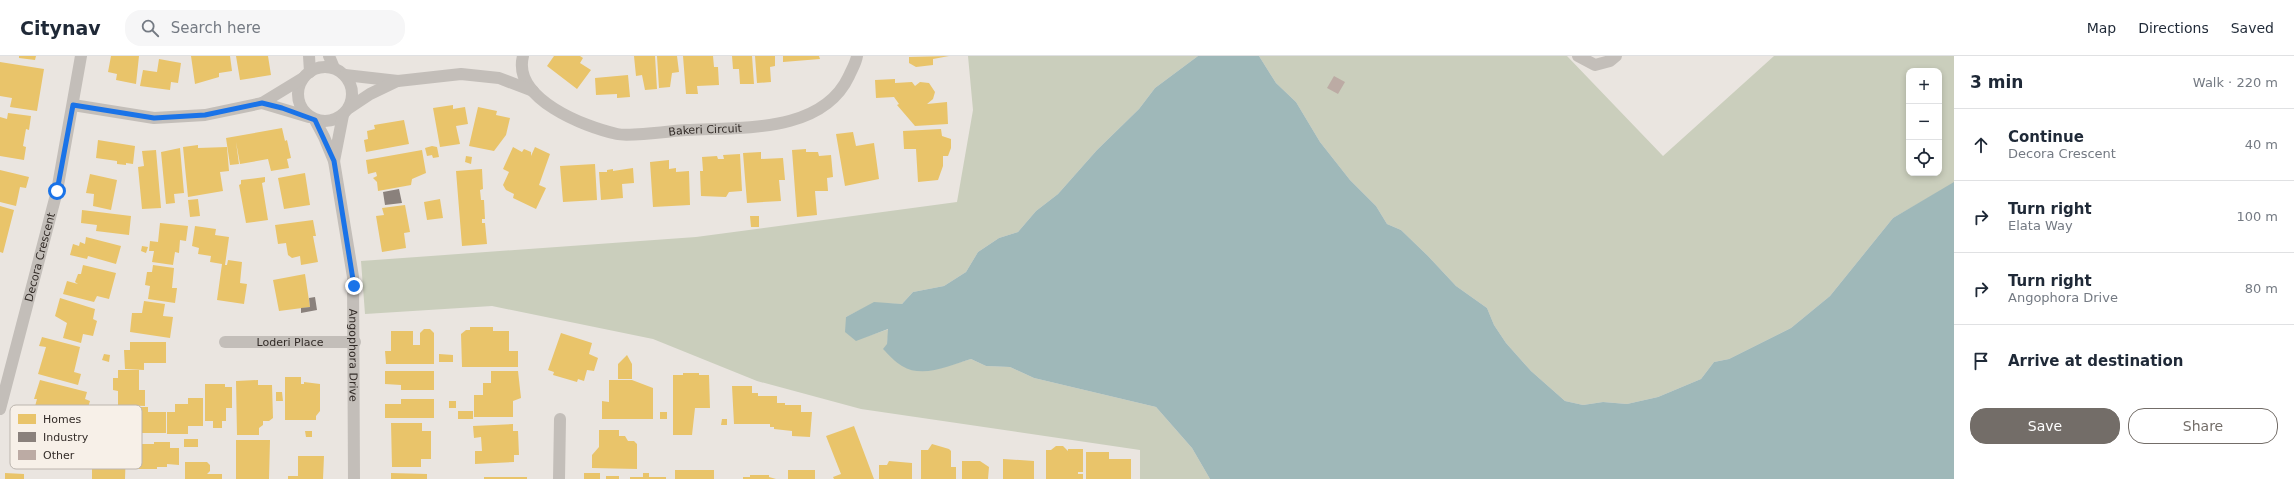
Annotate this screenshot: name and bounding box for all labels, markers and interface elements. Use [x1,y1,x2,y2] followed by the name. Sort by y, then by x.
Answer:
[125,10,405,46] search box
[20,17,101,39] text: Citynav
[139,17,161,39] icon: search
[171,19,261,37] text: Search here
[2087,20,2116,36] text: Map
[2138,20,2209,36] text: Directions
[2231,20,2274,36] text: Saved
[1906,68,1942,176] map controls
[1906,68,1942,104] button: +
[1970,72,2023,92] text: 3 min
[2193,75,2278,90] text: Walk · 220 m
[1906,104,1942,140] button: −
[668,121,743,138] street label: Bakeri Circuit
[2008,128,2084,146] text: Continue
[1970,134,1992,156] icon: ahead
[2245,137,2278,152] text: 40 m
[1906,140,1942,176] button: locate
[2008,146,2116,161] text: Decora Crescent
[48,182,66,200] route start
[2008,200,2092,218] text: Turn right
[1970,206,1992,228] icon: right
[2236,209,2278,224] text: 100 m
[22,211,58,303] street label: Decora Crescent
[2008,218,2073,233] text: Elata Way
[2008,272,2092,290] text: Turn right
[345,277,363,295] route end
[1970,278,1992,300] icon: right
[2245,281,2278,296] text: 80 m
[2008,290,2118,305] text: Angophora Drive
[347,309,360,402] street label: Angophora Drive
[257,336,324,349] street label: Loderi Place
[1970,350,1992,372] icon: arrive
[2008,352,2183,370] text: Arrive at destination
[10,405,142,469] legend
[1970,408,2120,444] button: Save
[2128,408,2278,444] button: Share
[43,413,81,426] text: Homes
[43,431,89,444] text: Industry
[43,449,75,462] text: Other

